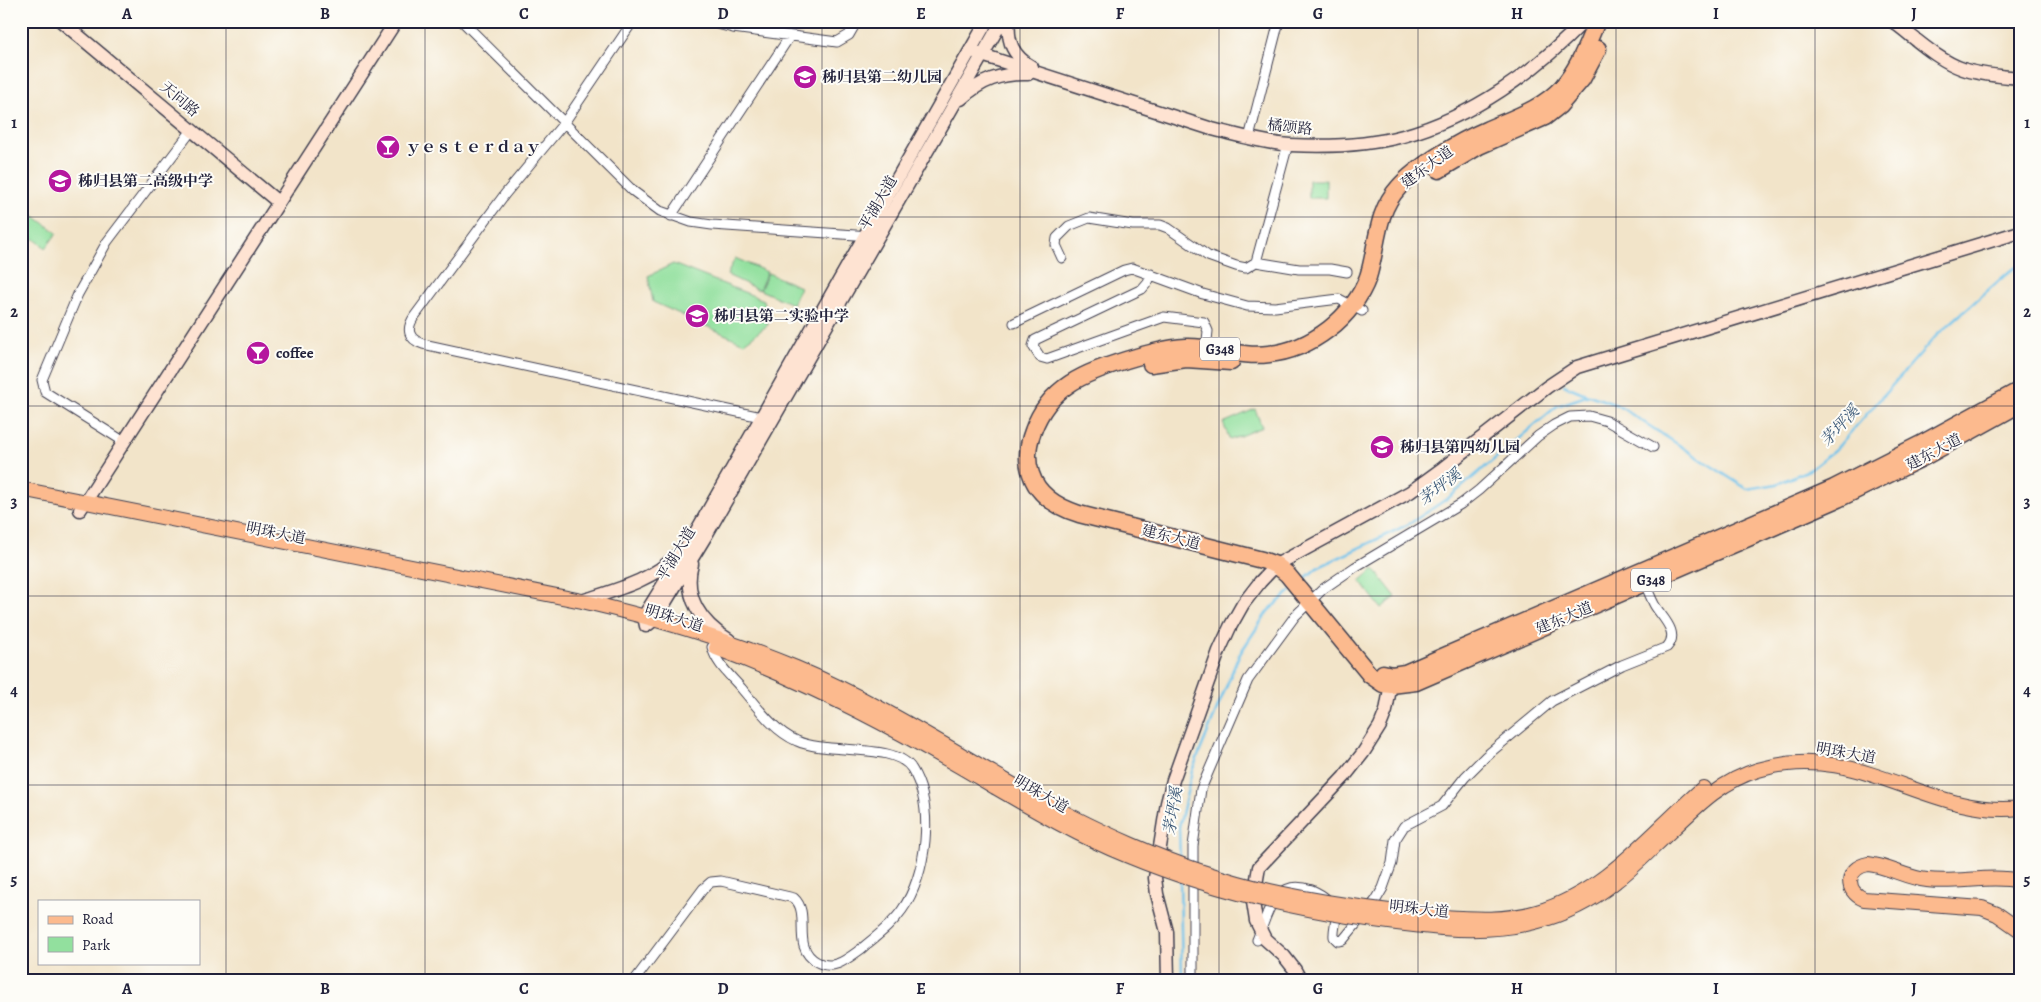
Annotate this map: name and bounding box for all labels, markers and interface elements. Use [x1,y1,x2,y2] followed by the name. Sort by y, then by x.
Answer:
[121,3,133,25] text: A
[320,3,330,25] text: B
[519,3,529,25] text: C
[717,3,729,25] text: D
[916,3,926,25] text: E
[1116,3,1125,25] text: F
[1313,3,1323,25] text: G
[1511,3,1523,25] text: H
[1713,3,1719,25] text: I
[1911,3,1917,25] text: J
[792,64,818,90] school or university icon: 秭归县第二幼儿园
[822,67,942,87] place label: 秭归县第二幼儿园
[156,77,204,121] street label: 天问路
[11,112,17,134] text: 1
[2024,112,2030,134] text: 1
[1267,115,1313,139] street label: 橘颂路
[375,134,401,160] bar icon: ｙｅｓｔｅｒｄａｙ
[406,137,541,157] place label: ｙｅｓｔｅｒｄａｙ
[1397,141,1457,193] street label: 建东大道
[47,168,73,194] school or university icon: 秭归县第二高级中学
[78,171,213,191] place label: 秭归县第二高级中学
[854,172,902,234] street label: 平湖大道
[10,301,18,323] text: 2
[2023,301,2031,323] text: 2
[684,303,710,329] school or university icon: 秭归县第二实验中学
[714,306,849,326] place label: 秭归县第二实验中学
[1200,338,1240,360] road number: G348
[245,340,271,366] bar icon: coffee
[276,343,314,363] place label: coffee
[1816,399,1866,451] water label: 茅坪溪
[1903,429,1965,475] street label: 建东大道
[1369,434,1395,460] school or university icon: 秭归县第四幼儿园
[1400,437,1520,457] place label: 秭归县第四幼儿园
[1414,463,1467,510] water label: 茅坪溪
[11,491,18,513] text: 3
[2024,491,2031,513] text: 3
[245,517,307,549] street label: 明珠大道
[1139,520,1203,554] street label: 建东大道
[652,523,700,585] street label: 平湖大道
[1631,568,1671,592] road number: G348
[1532,597,1596,639] street label: 建东大道
[642,600,706,636] street label: 明珠大道
[10,680,18,702] text: 4
[2023,680,2031,702] text: 4
[1815,738,1877,768] street label: 明珠大道
[1010,770,1072,818] street label: 明珠大道
[1158,784,1188,836] water label: 茅坪溪
[11,869,18,891] text: 5
[2024,869,2031,891] text: 5
[1388,896,1450,922] street label: 明珠大道
[38,900,200,964] legend
[82,909,114,929] text: Road
[82,935,111,955] text: Park
[121,978,133,1000] text: A
[320,978,330,1000] text: B
[519,978,529,1000] text: C
[717,978,729,1000] text: D
[916,978,926,1000] text: E
[1116,978,1125,1000] text: F
[1313,978,1323,1000] text: G
[1511,978,1523,1000] text: H
[1713,978,1719,1000] text: I
[1911,978,1917,1000] text: J

